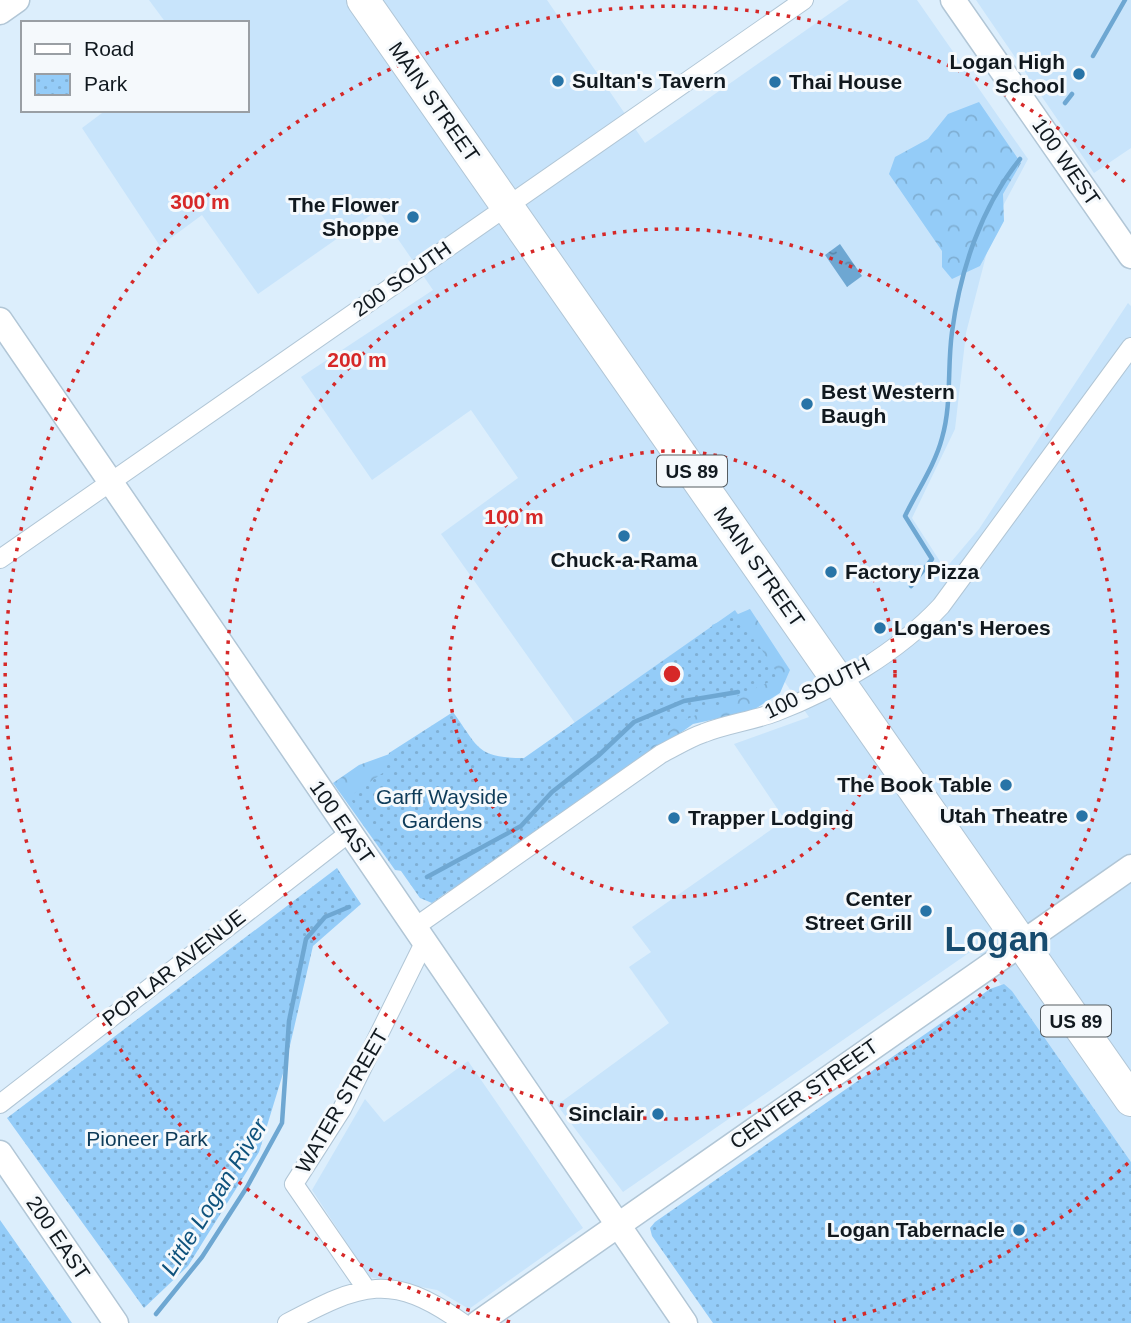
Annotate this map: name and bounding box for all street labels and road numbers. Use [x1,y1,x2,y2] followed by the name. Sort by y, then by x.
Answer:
[384,37,484,166] street label: MAIN STREET
[1028,114,1105,210] street label: 100 WEST
[348,236,455,321] street label: 200 SOUTH
[657,456,727,486] road number: US 89
[709,502,809,631] street label: MAIN STREET
[760,652,873,723] street label: 100 SOUTH
[306,776,379,868] street label: 100 EAST
[98,905,250,1030] street label: POPLAR AVENUE
[1041,1006,1111,1036] road number: US 89
[291,1025,392,1177] street label: WATER STREET
[725,1034,882,1153] street label: CENTER STREET
[22,1192,95,1284] street label: 200 EAST

